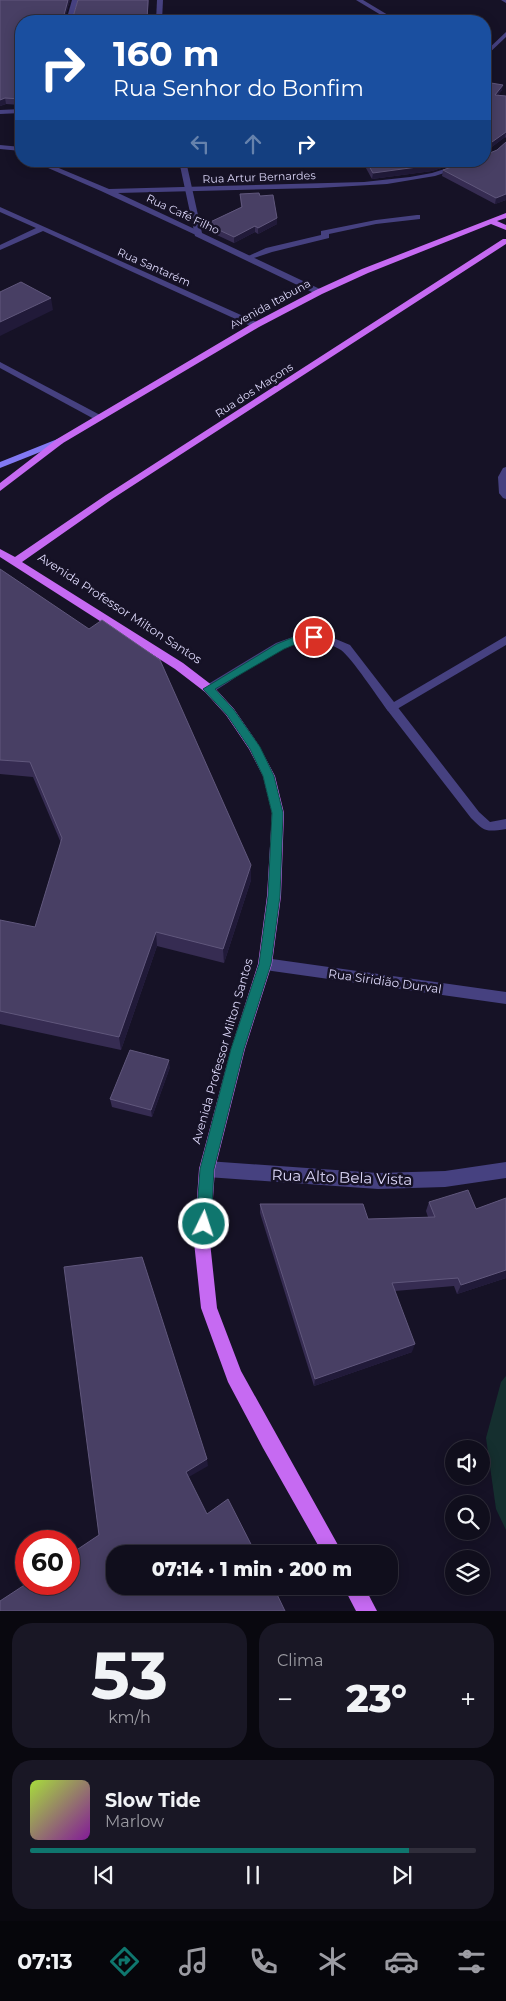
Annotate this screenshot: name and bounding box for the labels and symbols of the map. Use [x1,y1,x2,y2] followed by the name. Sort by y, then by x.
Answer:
[202,168,316,186] street label: Rua Artur Bernardes
[144,191,222,237] street label: Rua Café Filho
[115,245,193,289] street label: Rua Santarém
[227,276,313,332] street label: Avenida Itabuna
[212,359,296,420] street label: Rua dos Maçons
[35,549,205,667] street label: Avenida Professor Milton Santos
[293,616,335,658] pin
[188,956,256,1146] street label: Avenida Professor Milton Santos
[327,966,443,996] street label: Rua Siridião Durval
[271,1165,413,1189] street label: Rua Alto Bela Vista
[177,1197,229,1249] position arrow
[15,1530,80,1595] speed limit sign: 60

